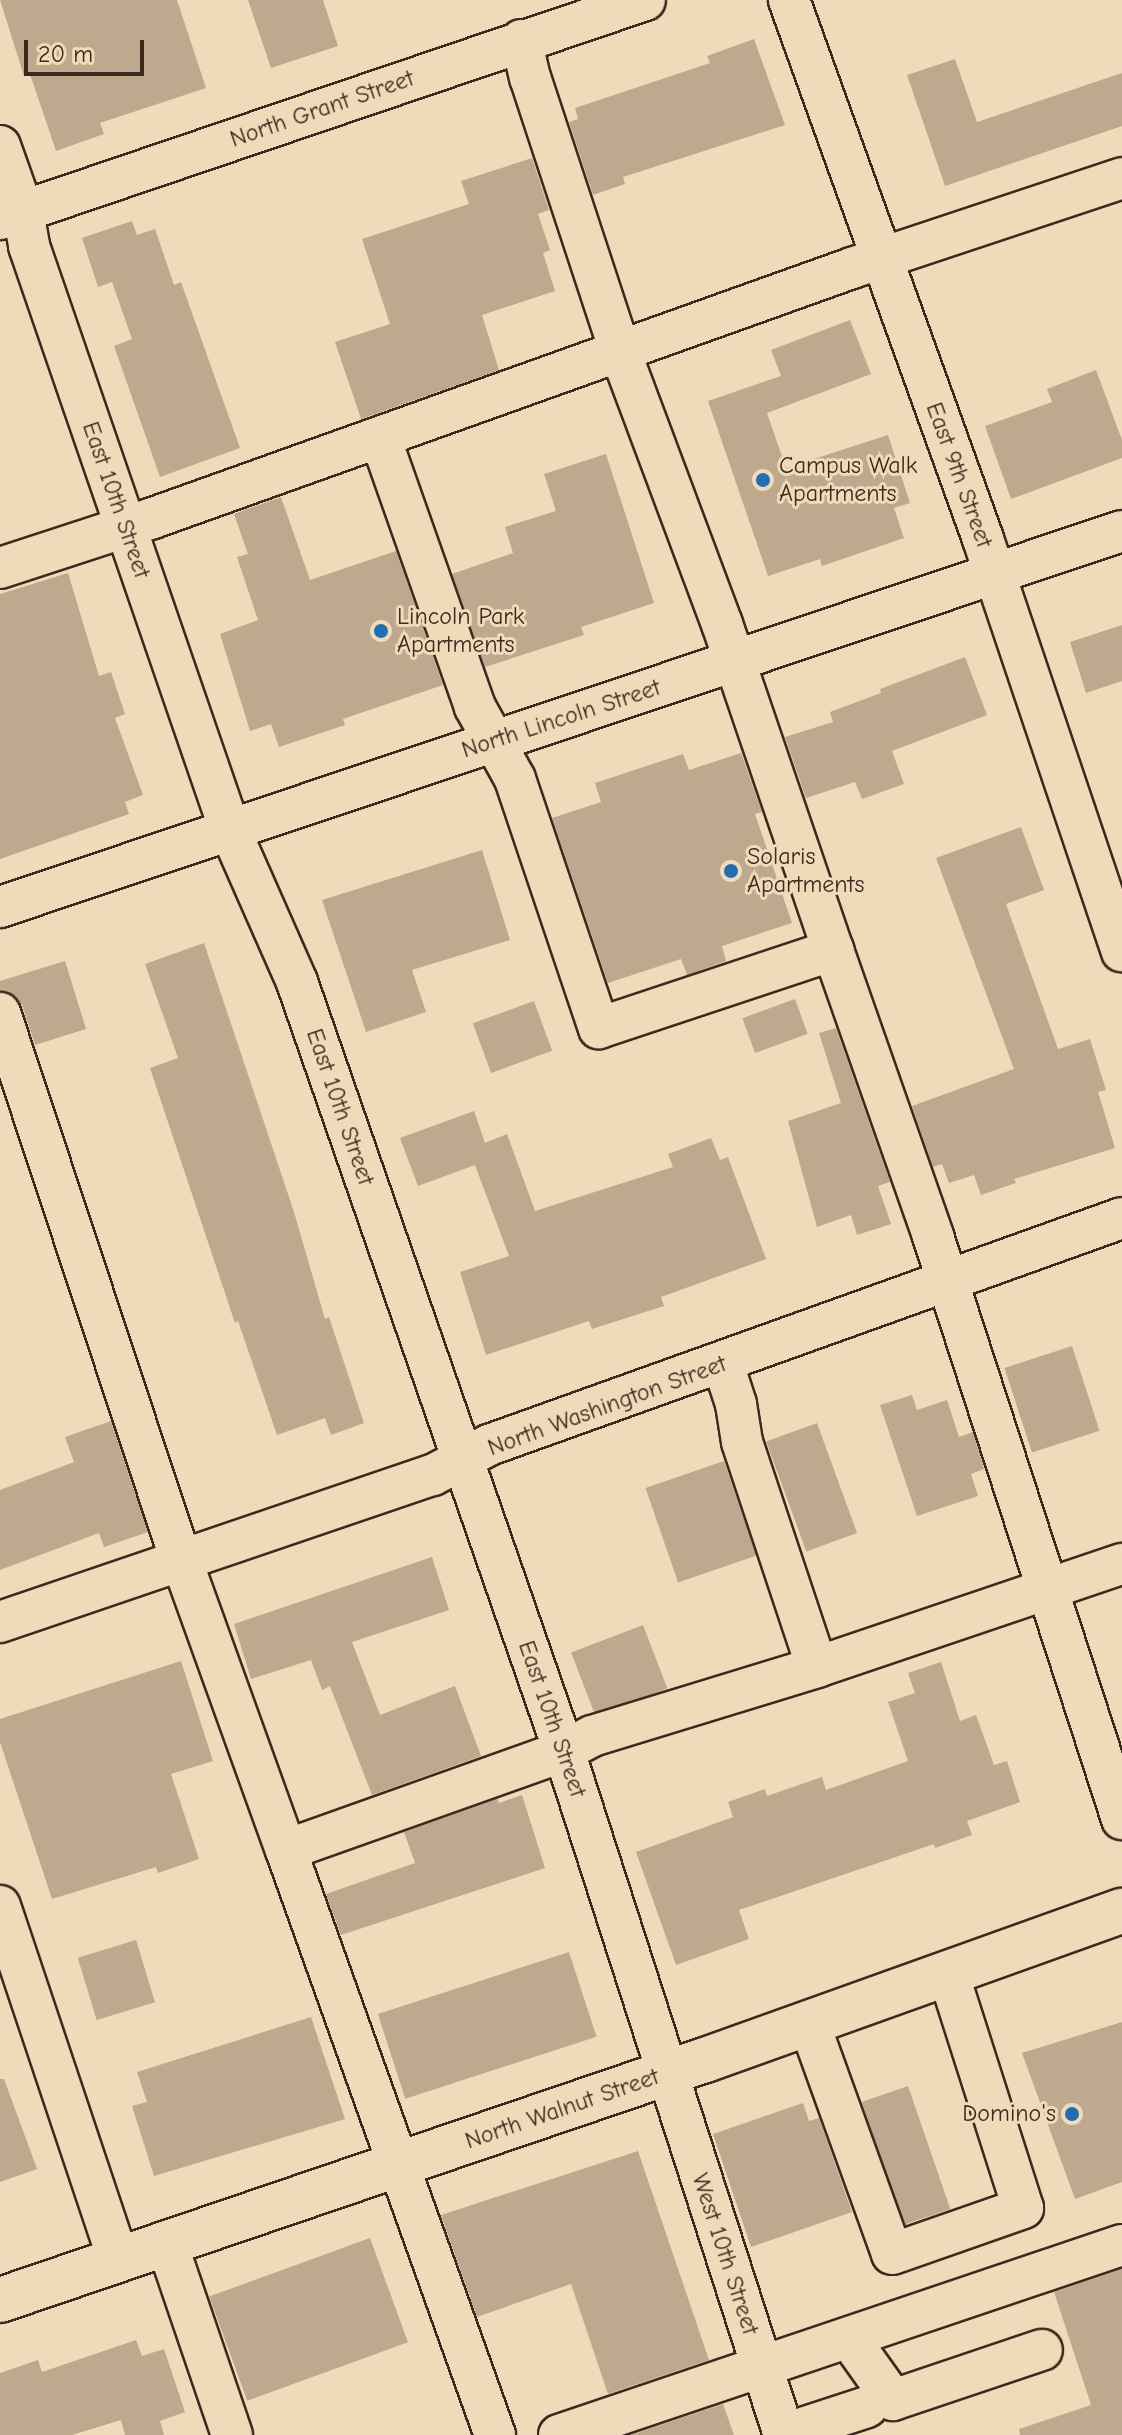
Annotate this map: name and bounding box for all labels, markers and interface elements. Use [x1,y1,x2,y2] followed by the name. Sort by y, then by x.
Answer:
[28,24,148,74] scale bar
[38,40,93,68] text: 20 m
[226,64,418,154] street label: North Grant Street
[919,399,999,551] street label: East 9th Street
[76,418,156,582] street label: East 10th Street
[779,452,917,508] place label: Campus Walk Apartments
[754,471,772,489] marker: Campus Walk Apartments
[397,603,524,659] place label: Lincoln Park Apartments
[372,622,390,640] marker: Lincoln Park Apartments
[458,673,664,765] street label: North Lincoln Street
[747,843,864,899] place label: Solaris Apartments
[722,862,740,880] marker: Solaris Apartments
[300,1025,380,1189] street label: East 10th Street
[484,1349,730,1463] street label: North Washington Street
[512,1637,592,1801] street label: East 10th Street
[461,2062,663,2156] street label: North Walnut Street
[962,2100,1056,2128] place label: Domino's
[1063,2105,1081,2123] marker: Domino's
[685,2170,765,2338] street label: West 10th Street

